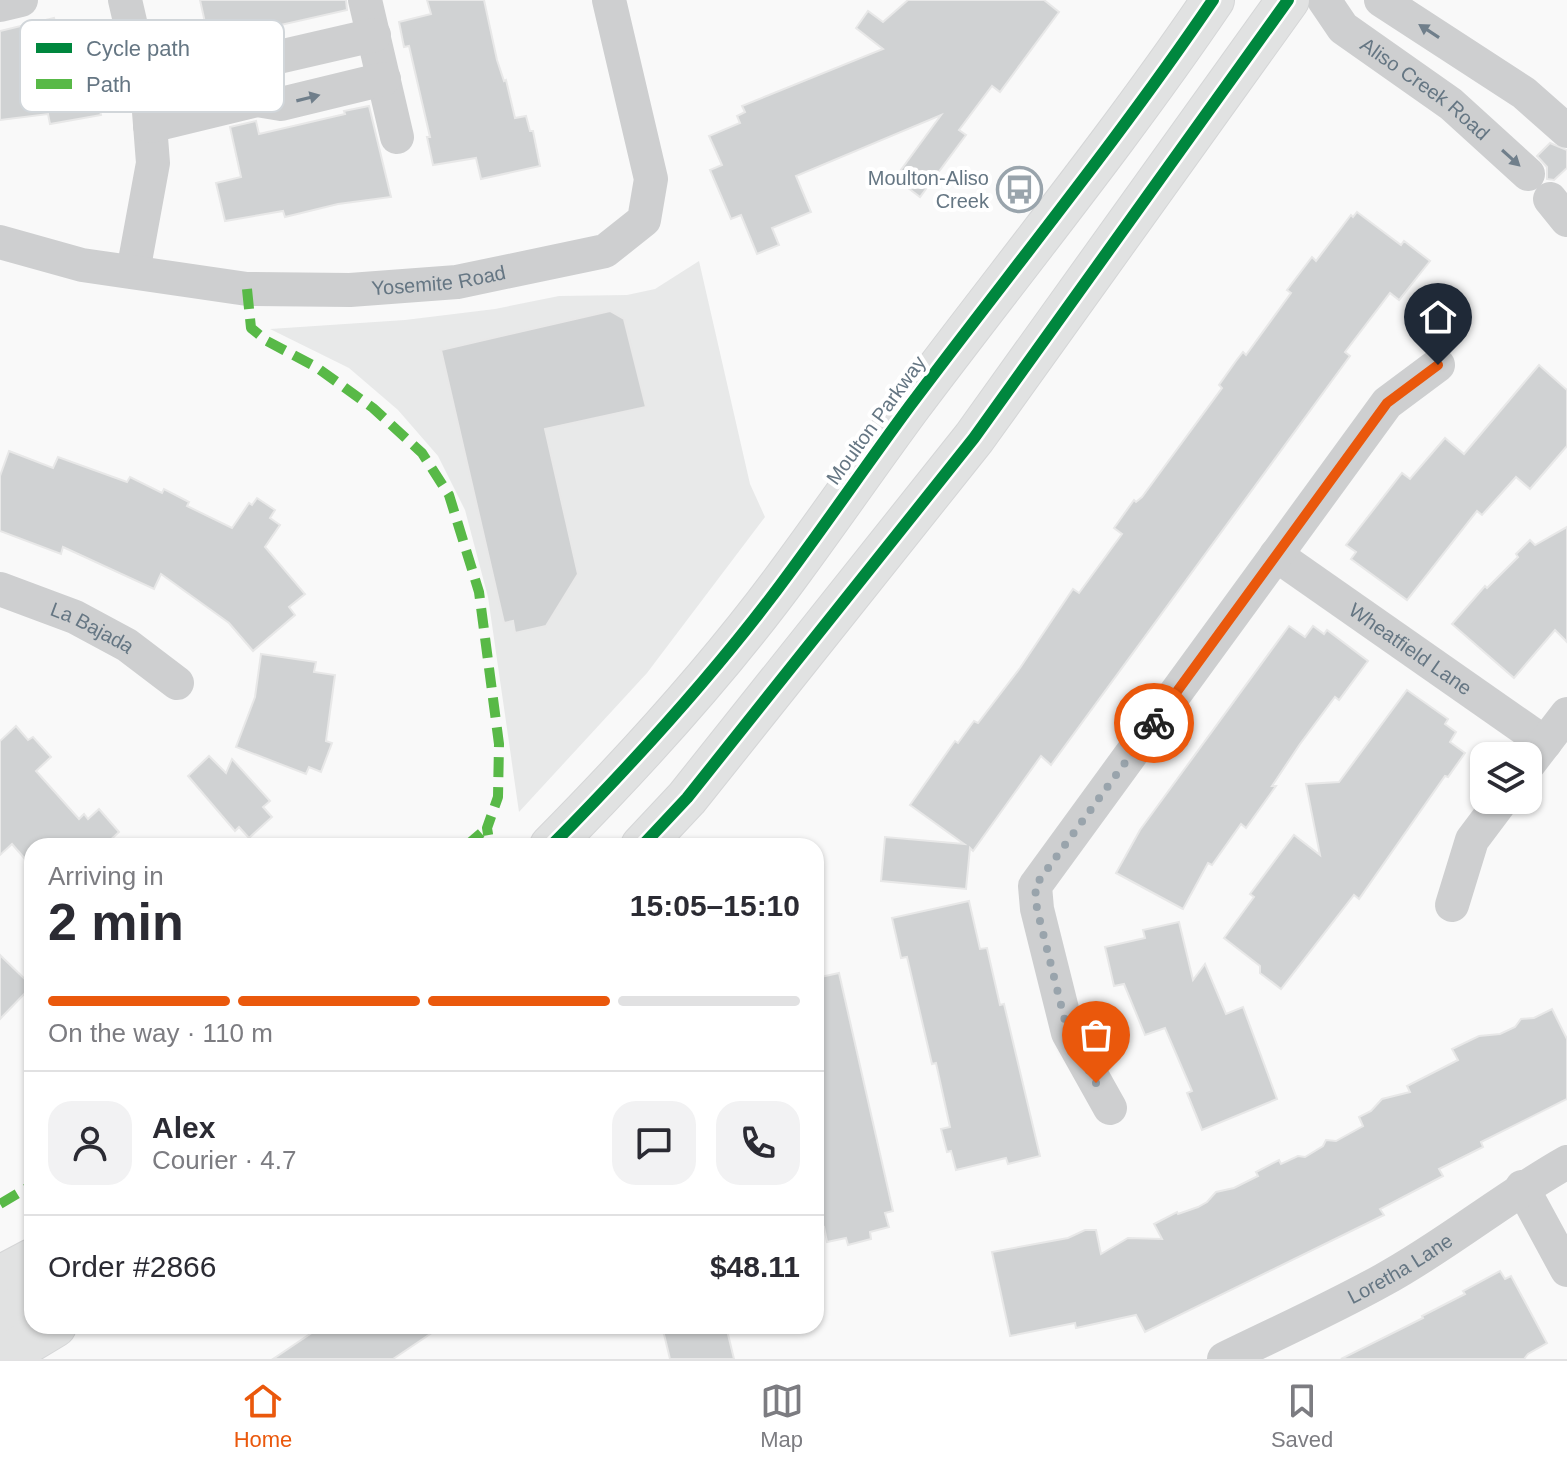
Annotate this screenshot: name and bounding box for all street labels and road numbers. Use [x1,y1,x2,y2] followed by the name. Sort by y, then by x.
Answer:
[1357,33,1494,144] street label: Aliso Creek Road
[371,261,507,299] street label: Yosemite Road
[822,351,930,489] street label: Moulton Parkway
[48,598,139,658] street label: La Bajada
[1345,599,1476,699] street label: Wheatfield Lane
[1344,1229,1457,1308] street label: Loretha Lane

